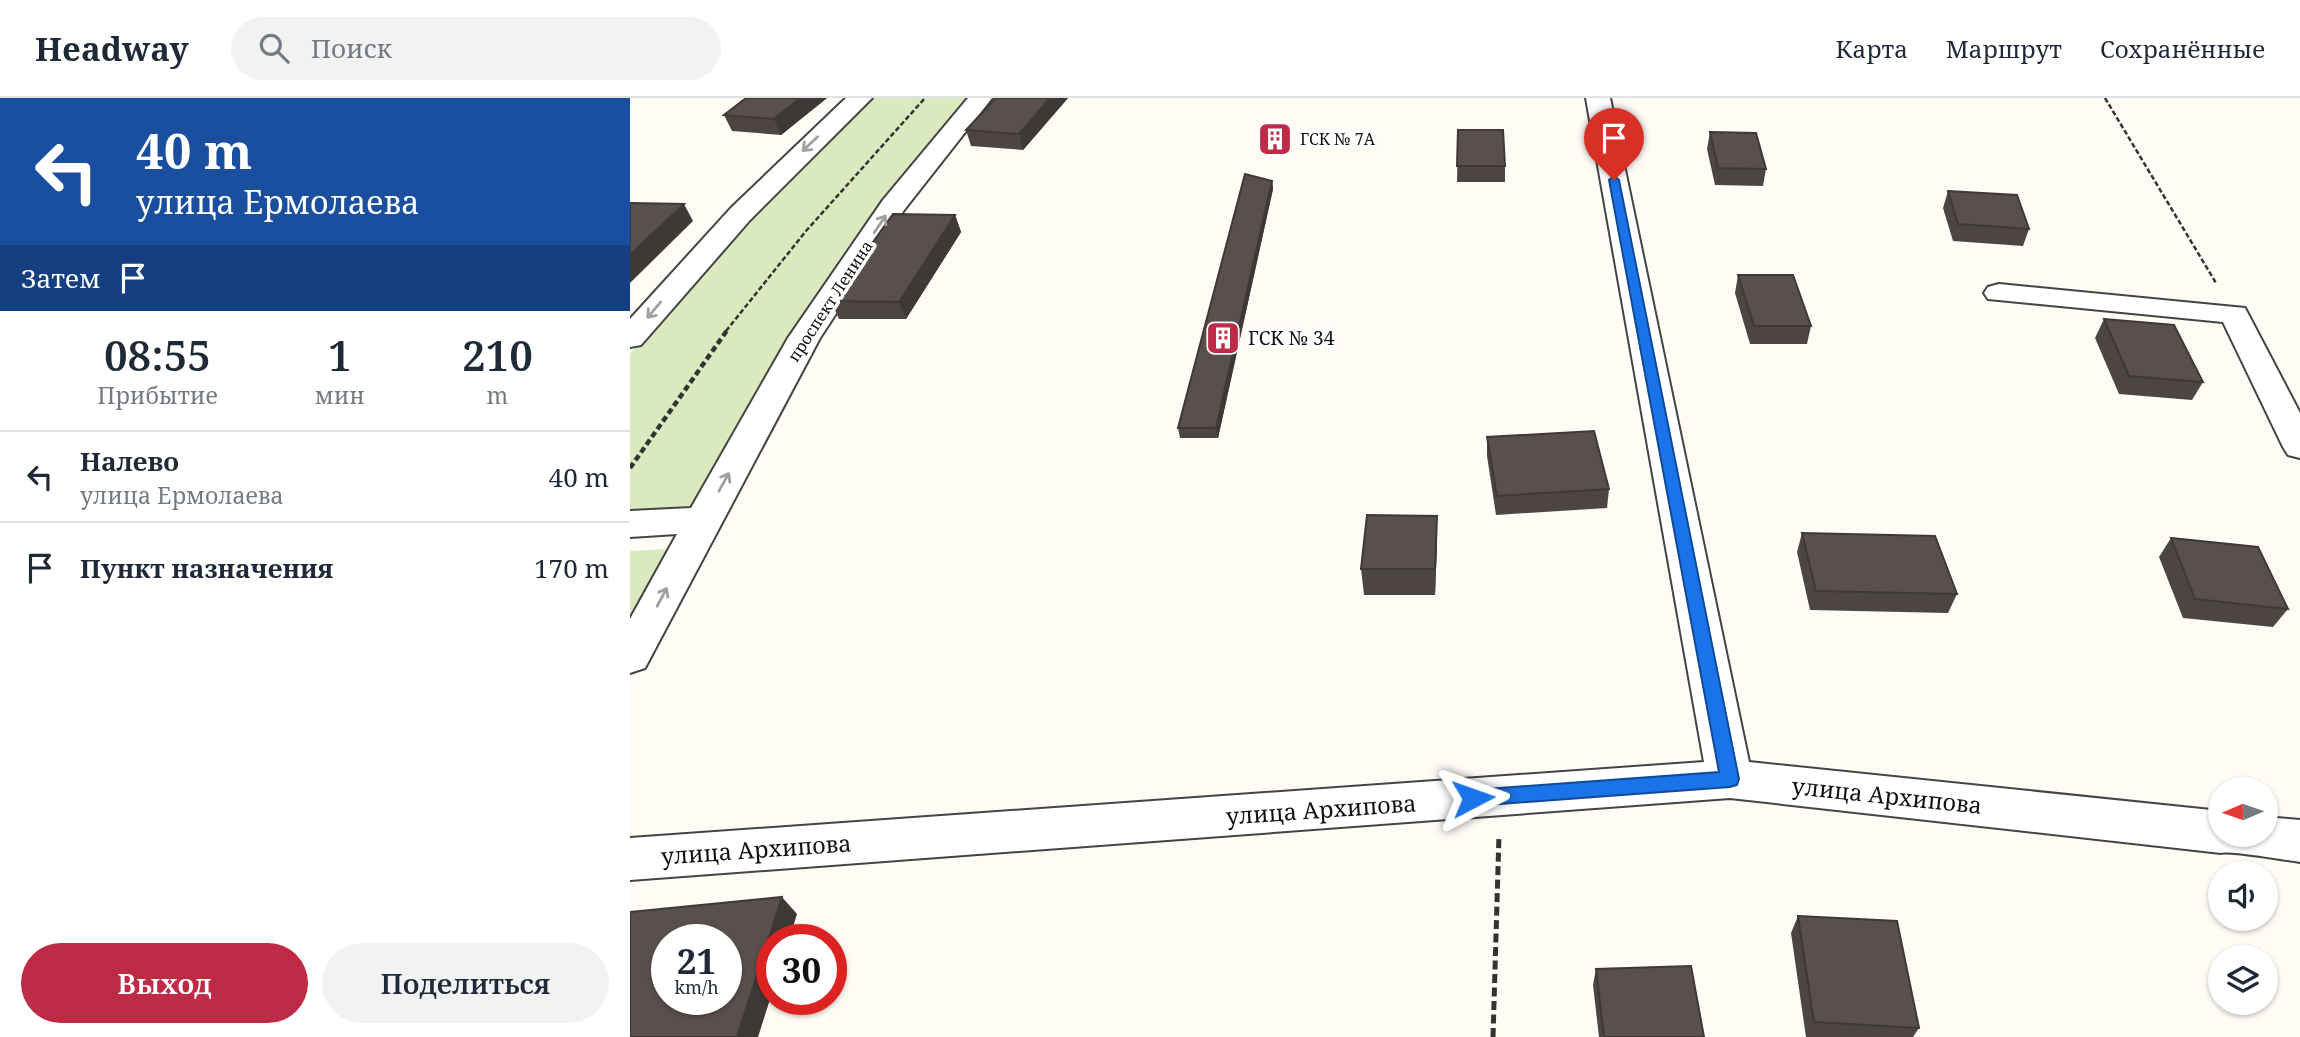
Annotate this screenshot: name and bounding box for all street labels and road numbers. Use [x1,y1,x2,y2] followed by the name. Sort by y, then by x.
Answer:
[782,236,878,366] street label: проспект Ленина
[1790,769,1984,821] street label: улица Архипова
[1225,786,1417,832] street label: улица Архипова
[660,826,852,872] street label: улица Архипова

